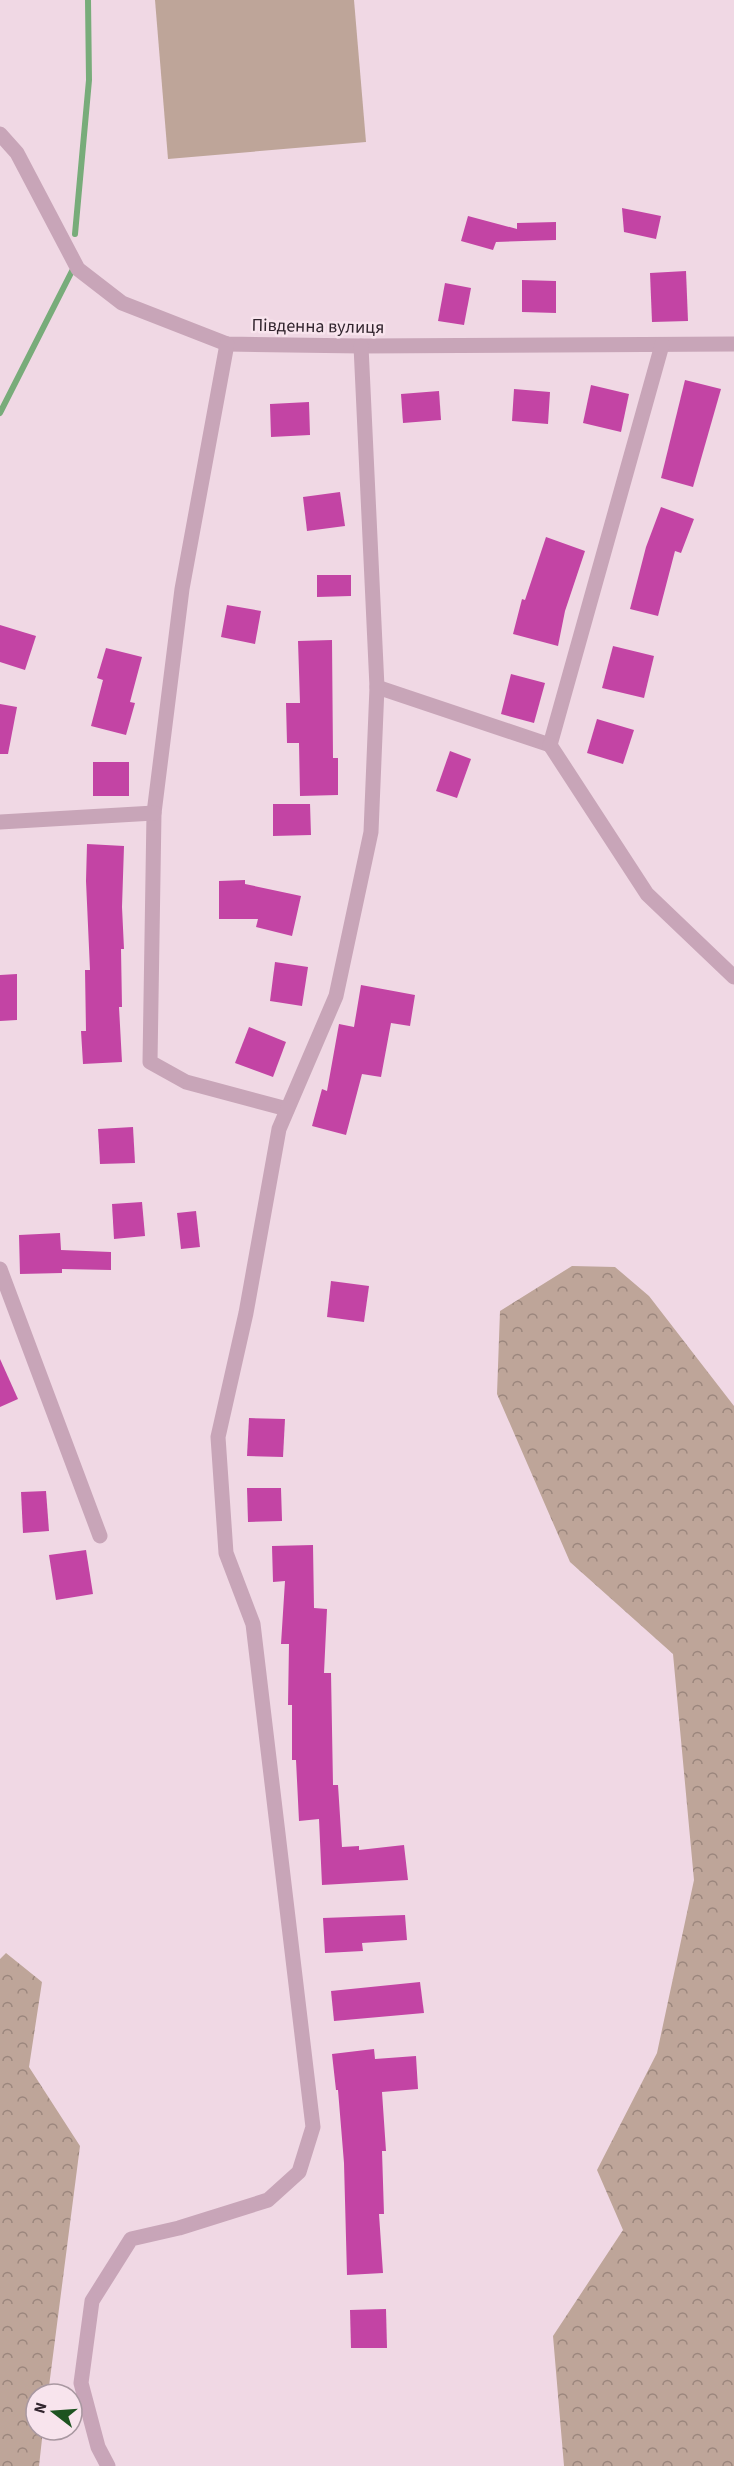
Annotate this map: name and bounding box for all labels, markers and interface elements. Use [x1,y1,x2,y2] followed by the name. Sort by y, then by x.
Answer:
[251,313,385,340] street label: Південна вулиця
[24,2382,84,2442] north arrow
[29,2400,53,2416] text: N

